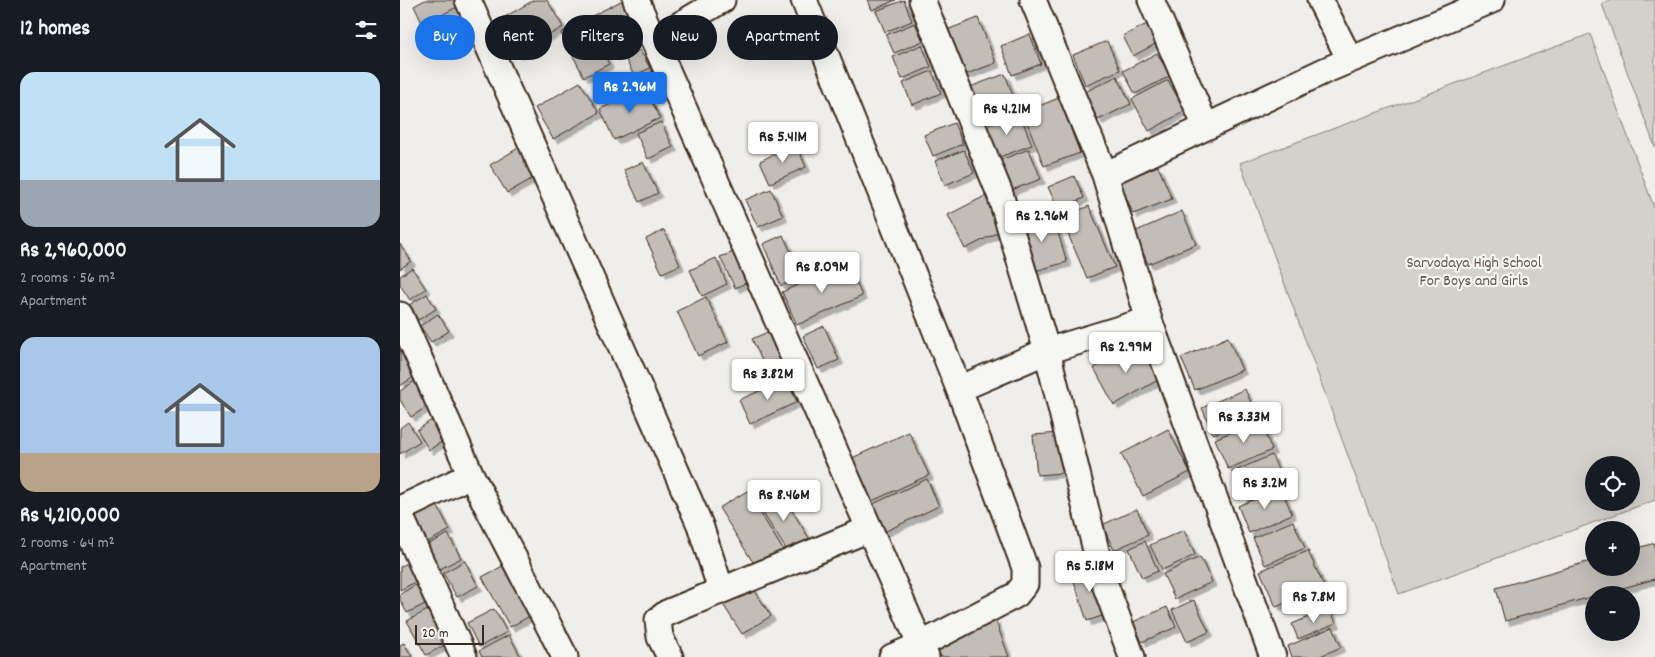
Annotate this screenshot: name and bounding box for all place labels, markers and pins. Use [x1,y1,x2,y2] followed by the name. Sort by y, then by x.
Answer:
[578,72,682,114] pin: Rs 2.96M
[955,94,1059,136] pin: Rs 4.21M
[731,121,835,164] pin: Rs 5.41M
[990,200,1094,243] pin: Rs 2.96M
[770,252,874,294] pin: Rs 8.09M
[1074,332,1178,374] pin: Rs 2.99M
[716,358,820,401] pin: Rs 3.82M
[1192,402,1296,444] pin: Rs 3.33M
[1219,468,1311,510] pin: Rs 3.2M
[732,480,836,522] pin: Rs 8.46M
[1038,550,1142,593] pin: Rs 5.18M
[1268,582,1360,624] pin: Rs 7.8M

